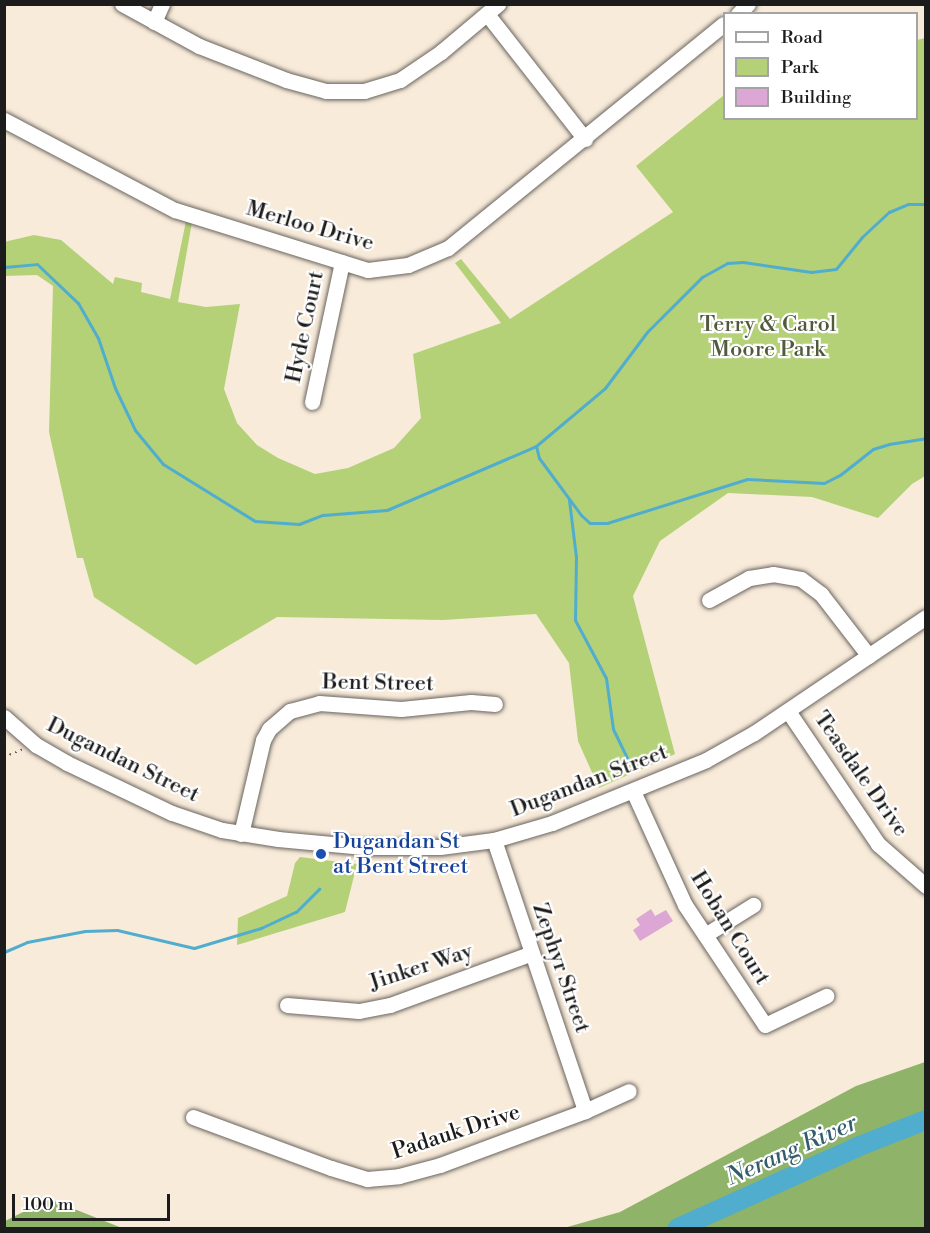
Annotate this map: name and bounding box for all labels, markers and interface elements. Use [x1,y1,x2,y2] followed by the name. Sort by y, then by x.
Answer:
[723,12,918,120] legend
[781,26,823,49] text: Road
[781,56,818,79] text: Park
[781,86,851,109] text: Building
[243,195,377,257] street label: Merloo Drive
[280,269,330,385] street label: Hyde Court
[700,311,836,362] park label: Terry & Carol Moore Park
[322,669,434,697] street label: Bent Street
[808,706,914,842] street label: Teasdale Drive
[42,712,204,808] street label: Dugandan Street
[507,739,671,823] street label: Dugandan Street
[333,828,468,879] place label: Dugandan St at Bent Street
[314,847,328,861] marker: Dugandan St at Bent Street
[685,866,775,990] street label: Hoban Court
[526,900,596,1036] street label: Zephyr Street
[366,938,476,996] street label: Jinker Way
[389,1099,523,1165] street label: Padauk Drive
[722,1109,862,1193] water label: Nerang River
[15,1182,172,1220] scale bar
[23,1193,74,1216] text: 100 m

